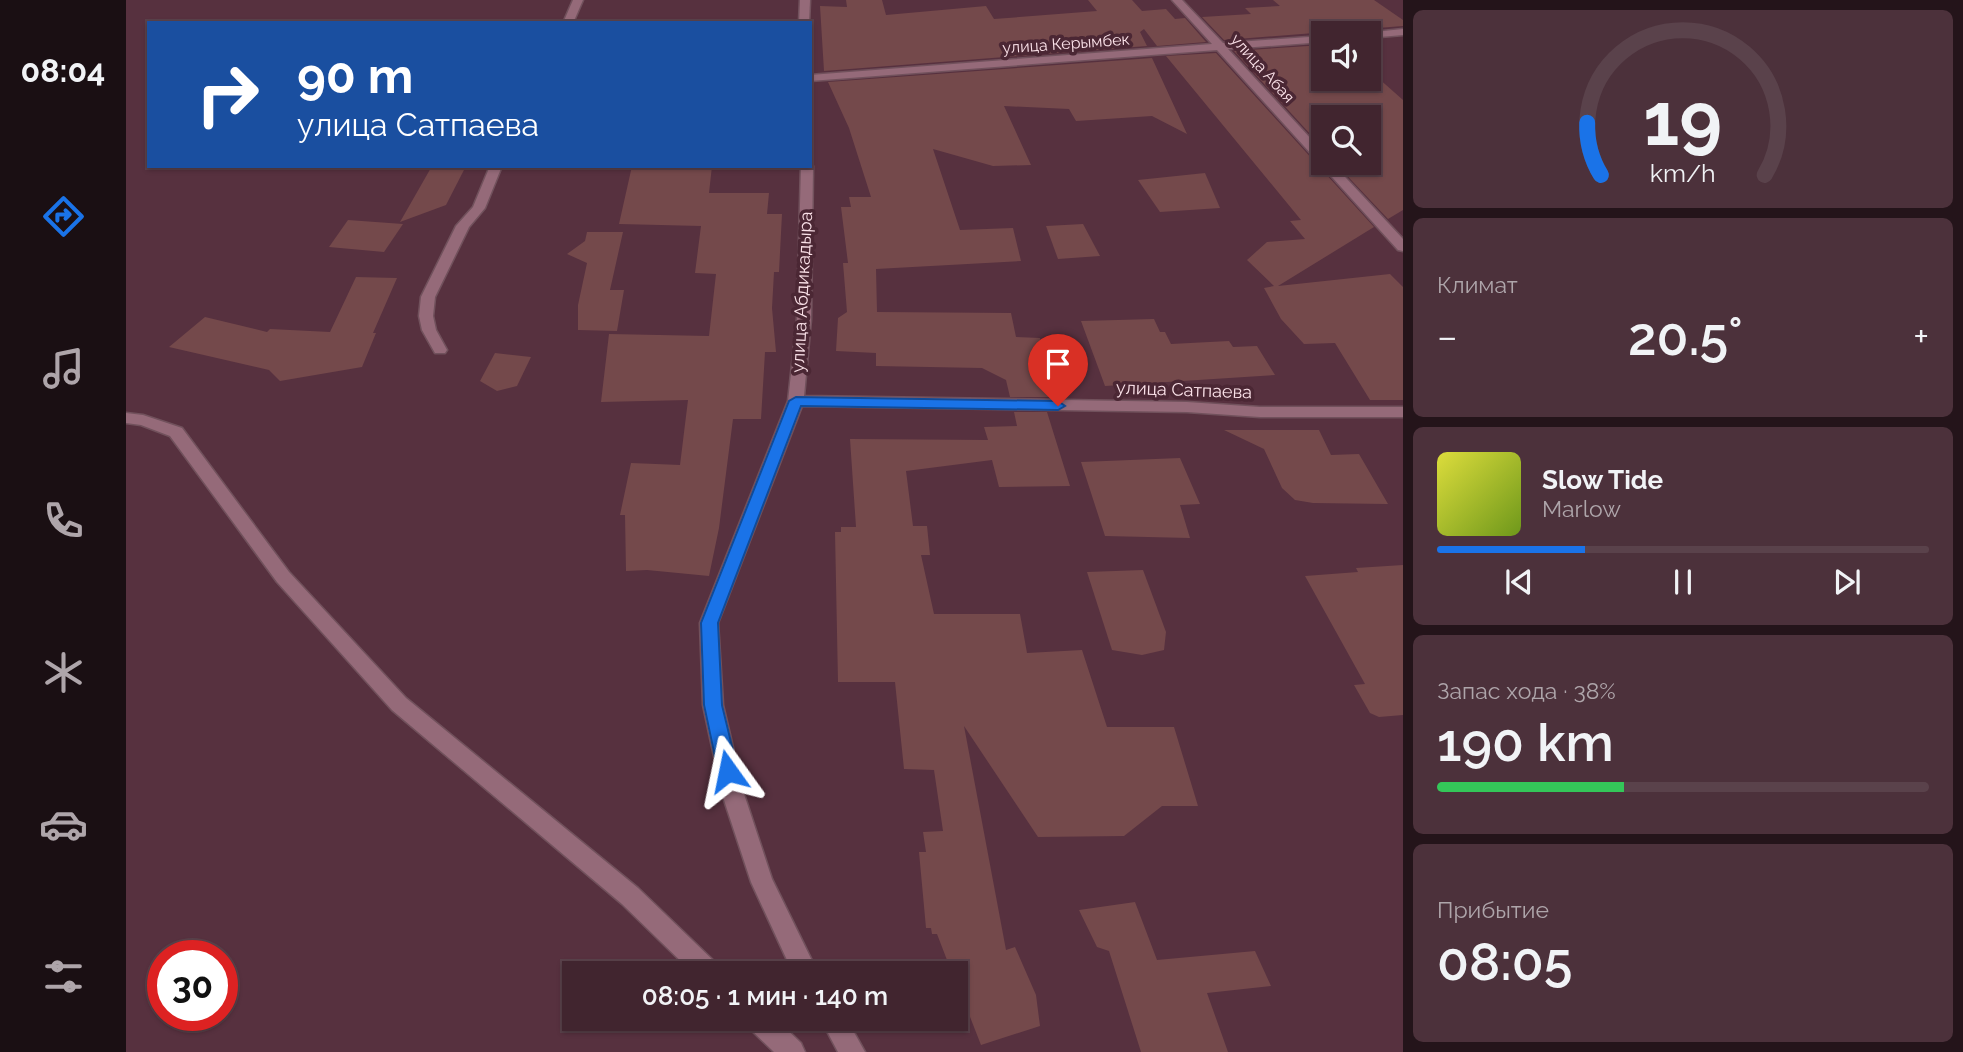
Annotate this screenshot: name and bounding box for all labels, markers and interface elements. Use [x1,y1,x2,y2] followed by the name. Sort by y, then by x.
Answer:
[1311,21,1381,175] map controls
[1311,21,1381,91] button: sound
[1002,30,1130,57] street label: улица Керымбек
[1227,30,1299,107] street label: улица Абая
[297,47,413,104] text: 90 m
[182,49,273,140] icon: right
[21,52,105,89] text: 08:04
[1644,78,1722,163] text: 19
[1311,105,1381,175] button: search
[297,106,539,143] text: улица Сатпаева
[1650,158,1716,188] text: km/h
[39,192,88,241] icon: directions
[787,211,816,373] street label: улица Абдикадыра
[1437,271,1518,298] text: Климат
[1628,306,1743,367] text: 20.5°
[1437,314,1457,359] text: −
[1913,314,1929,359] text: +
[1028,334,1088,406] pin
[39,344,88,393] icon: music
[1039,345,1077,383] icon: arrive
[1116,377,1252,402] street label: улица Сатпаева
[1542,465,1663,495] text: Slow Tide
[1542,495,1621,522] text: Marlow
[39,496,88,545] icon: phone
[1500,563,1538,601] icon: previous
[1664,563,1702,601] icon: pause
[1828,563,1866,601] icon: next
[39,648,88,697] icon: climate
[1437,677,1616,704] text: Запас хода · 38%
[1437,712,1614,773] text: 190 km
[691,734,765,808] position arrow
[39,800,88,849] icon: car
[1437,896,1549,923] text: Прибытие
[1437,931,1572,992] text: 08:05
[147,940,238,1031] speed limit sign: 30
[39,952,88,1001] icon: filters
[642,981,888,1011] text: 08:05 · 1 мин · 140 m

